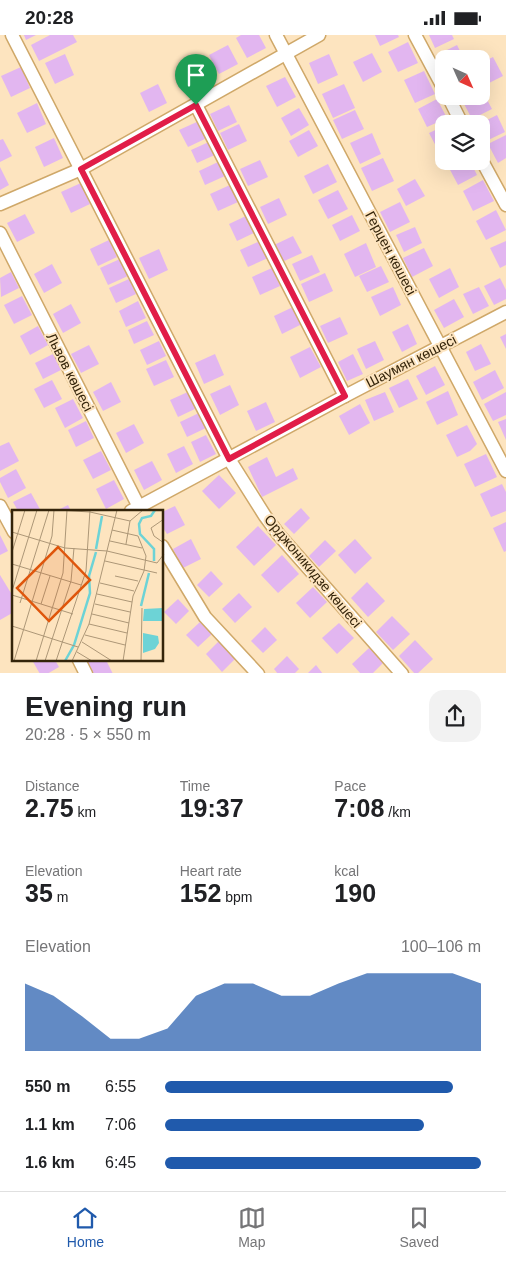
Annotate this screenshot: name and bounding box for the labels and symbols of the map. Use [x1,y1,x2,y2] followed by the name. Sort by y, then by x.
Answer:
[435,50,490,105] north arrow
[175,54,217,105] pin
[362,208,420,298] street label: Герцен көшесі
[43,330,97,414] street label: Львов көшесі
[363,331,459,391] street label: Шаумян көшесі
[12,510,164,661] inset map
[261,511,365,631] street label: Орджоникидзе көшесі

